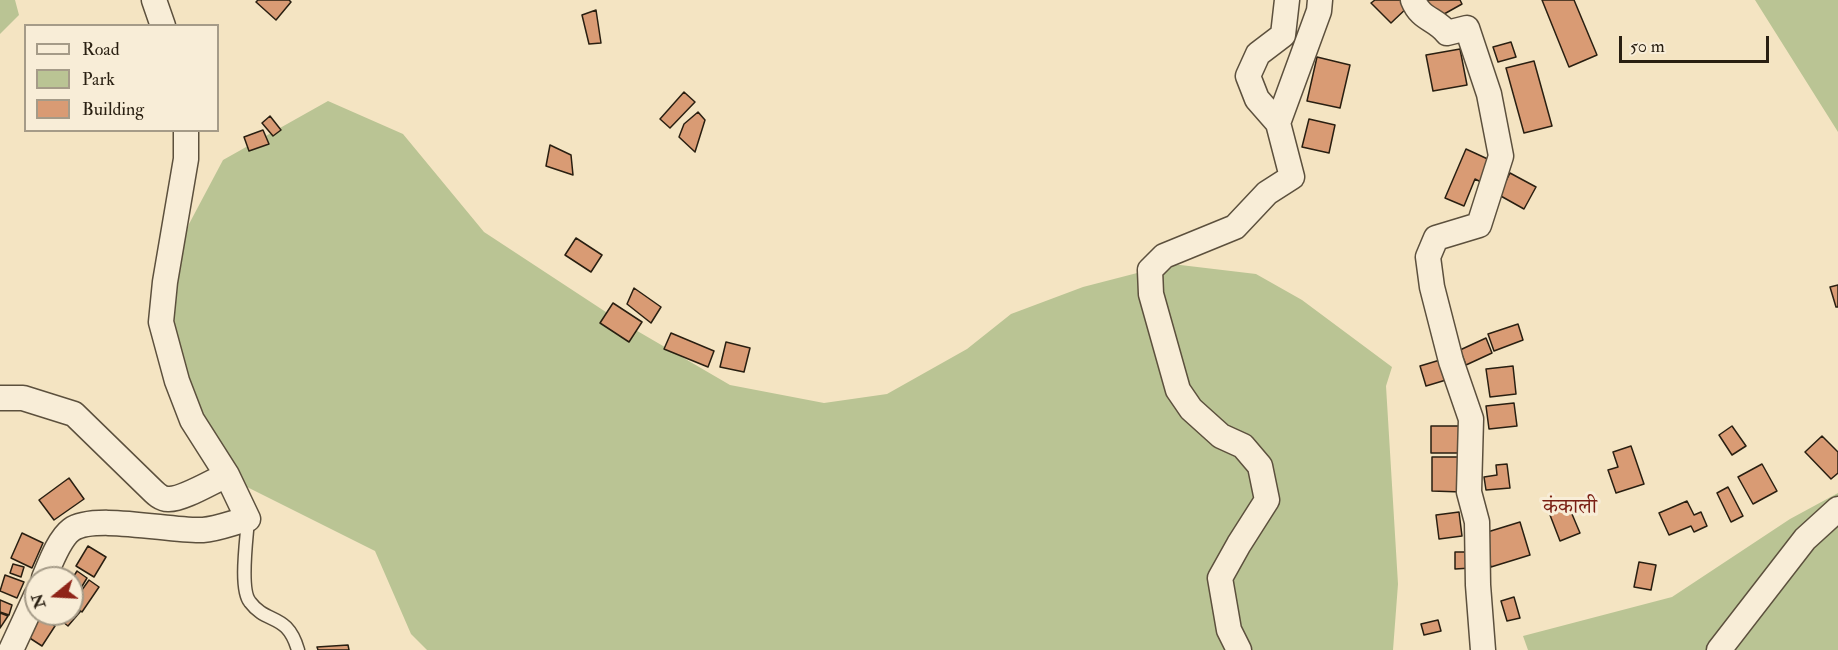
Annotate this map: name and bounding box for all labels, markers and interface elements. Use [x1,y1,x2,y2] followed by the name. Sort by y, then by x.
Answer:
[24,24,219,132] legend
[1622,24,1772,62] scale bar
[1630,35,1665,58] text: 50 m
[82,38,120,61] text: Road
[82,68,115,91] text: Park
[82,98,144,121] text: Building
[1543,495,1597,521] district label: कंकाली
[24,566,84,626] north arrow
[27,591,51,611] text: N

